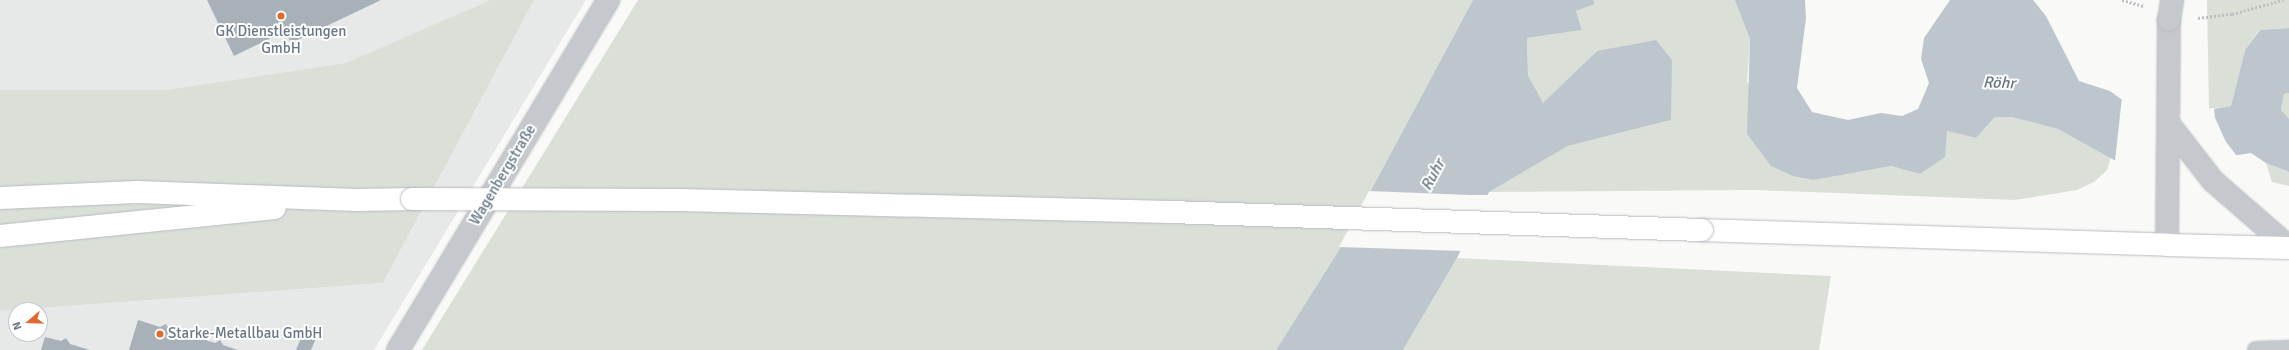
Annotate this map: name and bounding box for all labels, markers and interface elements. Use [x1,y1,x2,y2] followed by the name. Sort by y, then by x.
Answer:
[276,11,286,21] marker: GK Dienstleistungen GmbH
[216,22,346,57] place label: GK Dienstleistungen GmbH
[1983,73,2015,93] water label: Röhr
[466,122,540,228] street label: Wagenbergstraße
[1417,156,1449,194] water label: Ruhr
[8,302,48,342] north arrow
[10,320,25,331] text: N
[168,325,322,343] place label: Starke-Metallbau GmbH
[155,329,165,339] marker: Starke-Metallbau GmbH

